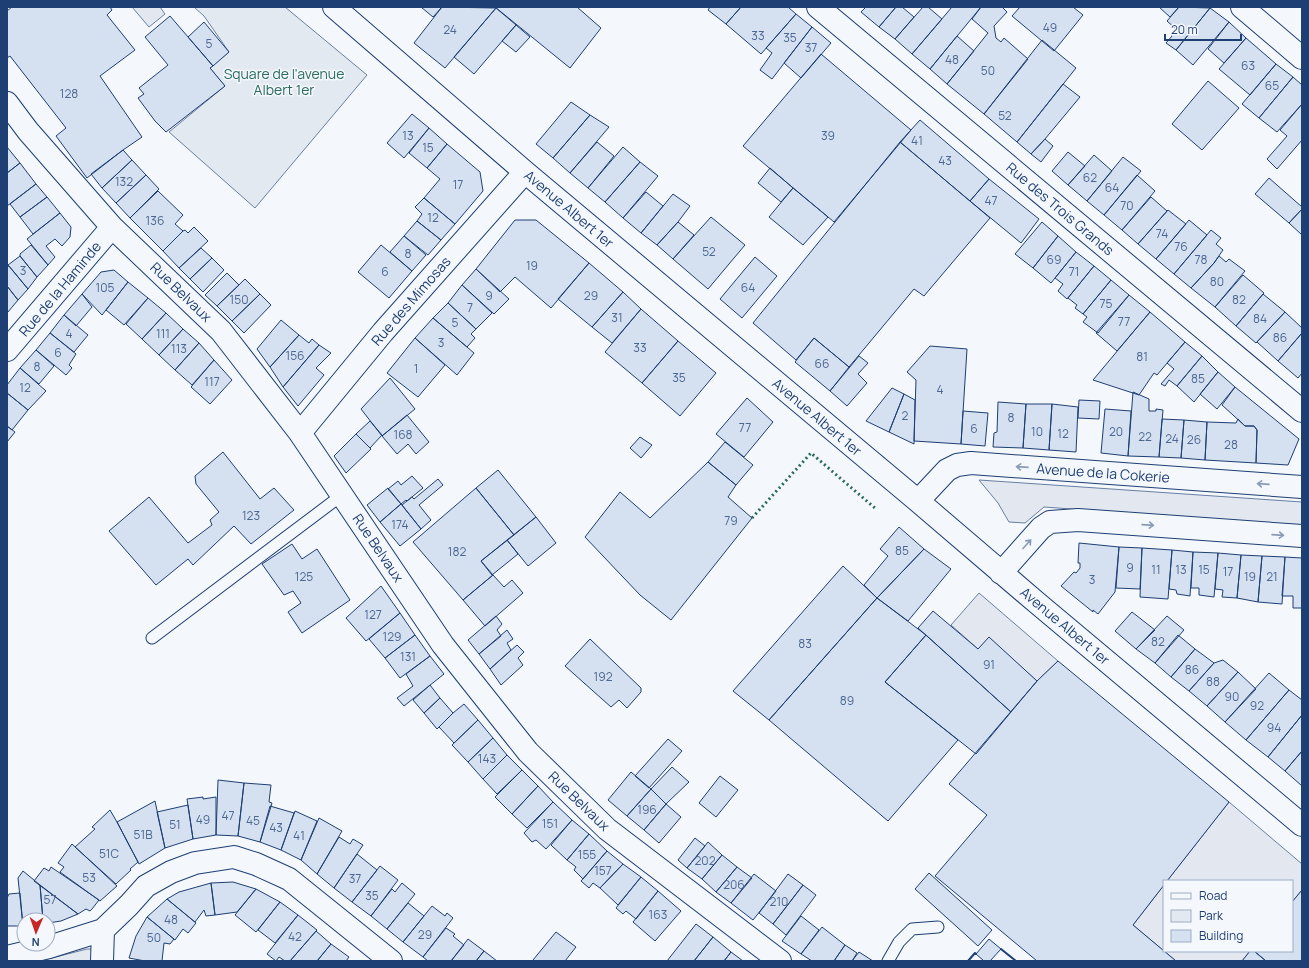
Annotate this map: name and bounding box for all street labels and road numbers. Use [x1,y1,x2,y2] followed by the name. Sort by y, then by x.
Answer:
[1002,158,1118,259] street label: Rue des Trois Grands
[521,166,618,252] street label: Avenue Albert 1er
[14,237,105,340] street label: Rue de la Haminde
[367,252,455,349] street label: Rue des Mimosas
[147,258,217,326] street label: Rue Belvaux
[769,374,866,460] street label: Avenue Albert 1er
[1036,458,1170,487] street label: Avenue de la Cokerie
[349,510,409,586] street label: Rue Belvaux
[1017,583,1114,669] street label: Avenue Albert 1er
[545,767,615,835] street label: Rue Belvaux

